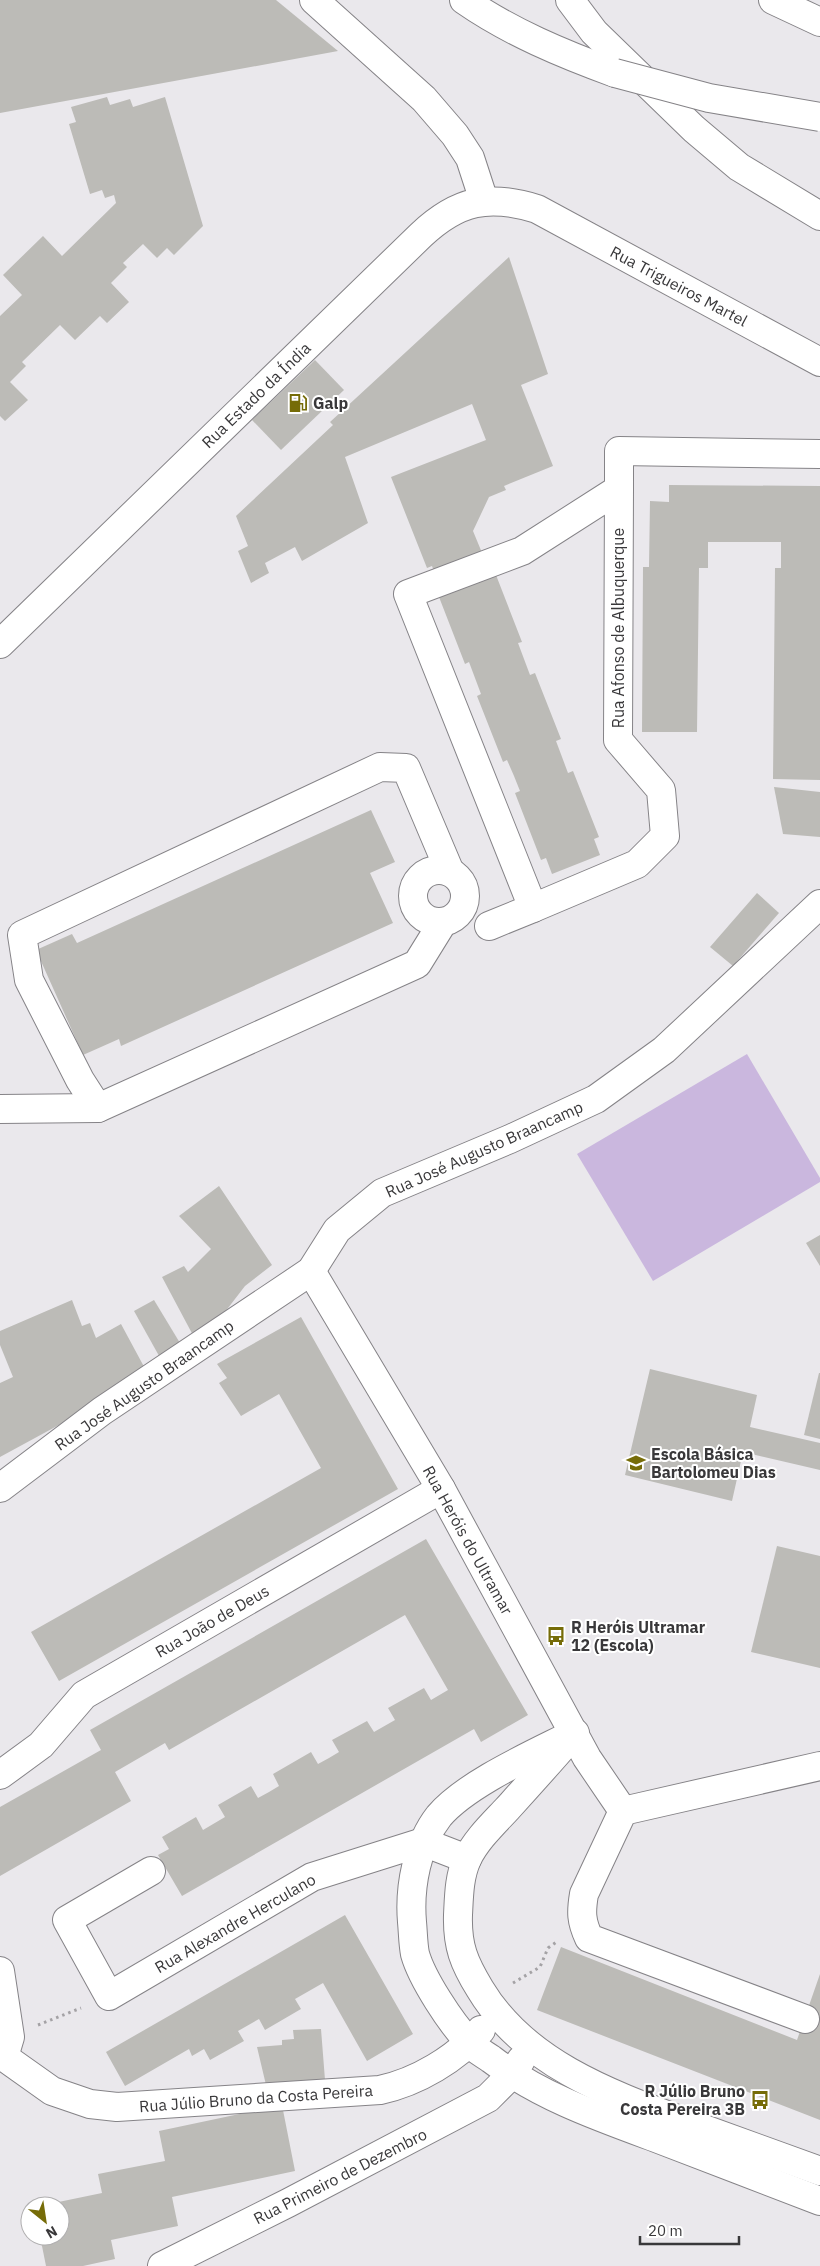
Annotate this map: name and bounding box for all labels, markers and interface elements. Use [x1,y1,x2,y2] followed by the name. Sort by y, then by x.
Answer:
[607,241,751,331] street label: Rua Trigueiros Martel
[197,337,315,452] street label: Rua Estado da Índia
[287,392,309,414] fuel station icon: Galp
[313,393,348,413] place label: Galp
[608,528,628,728] street label: Rua Afonso de Albuquerque
[382,1096,586,1202] street label: Rua José Augusto Braancamp
[51,1315,237,1455] street label: Rua José Augusto Braancamp
[651,1444,776,1482] place label: Escola Básica Bartolomeu Dias
[625,1452,647,1474] school or university icon: Escola Básica Bartolomeu Dias
[419,1462,517,1618] street label: Rua Heróis do Ultramar
[151,1580,273,1662] street label: Rua João de Deus
[571,1617,706,1655] place label: R Heróis Ultramar 12 (Escola)
[545,1625,567,1647] bus stop icon: R Heróis Ultramar 12 (Escola)
[151,1869,319,1977] street label: Rua Alexandre Herculano
[138,2080,374,2116] street label: Rua Júlio Bruno da Costa Pereira
[620,2081,745,2119] place label: R Júlio Bruno Costa Pereira 3B
[749,2089,771,2111] bus stop icon: R Júlio Bruno Costa Pereira 3B
[250,2124,430,2228] street label: Rua Primeiro de Dezembro
[20,2196,70,2246] north arrow
[640,2214,739,2246] scale bar
[648,2221,683,2240] text: 20 m
[43,2222,60,2243] text: N

